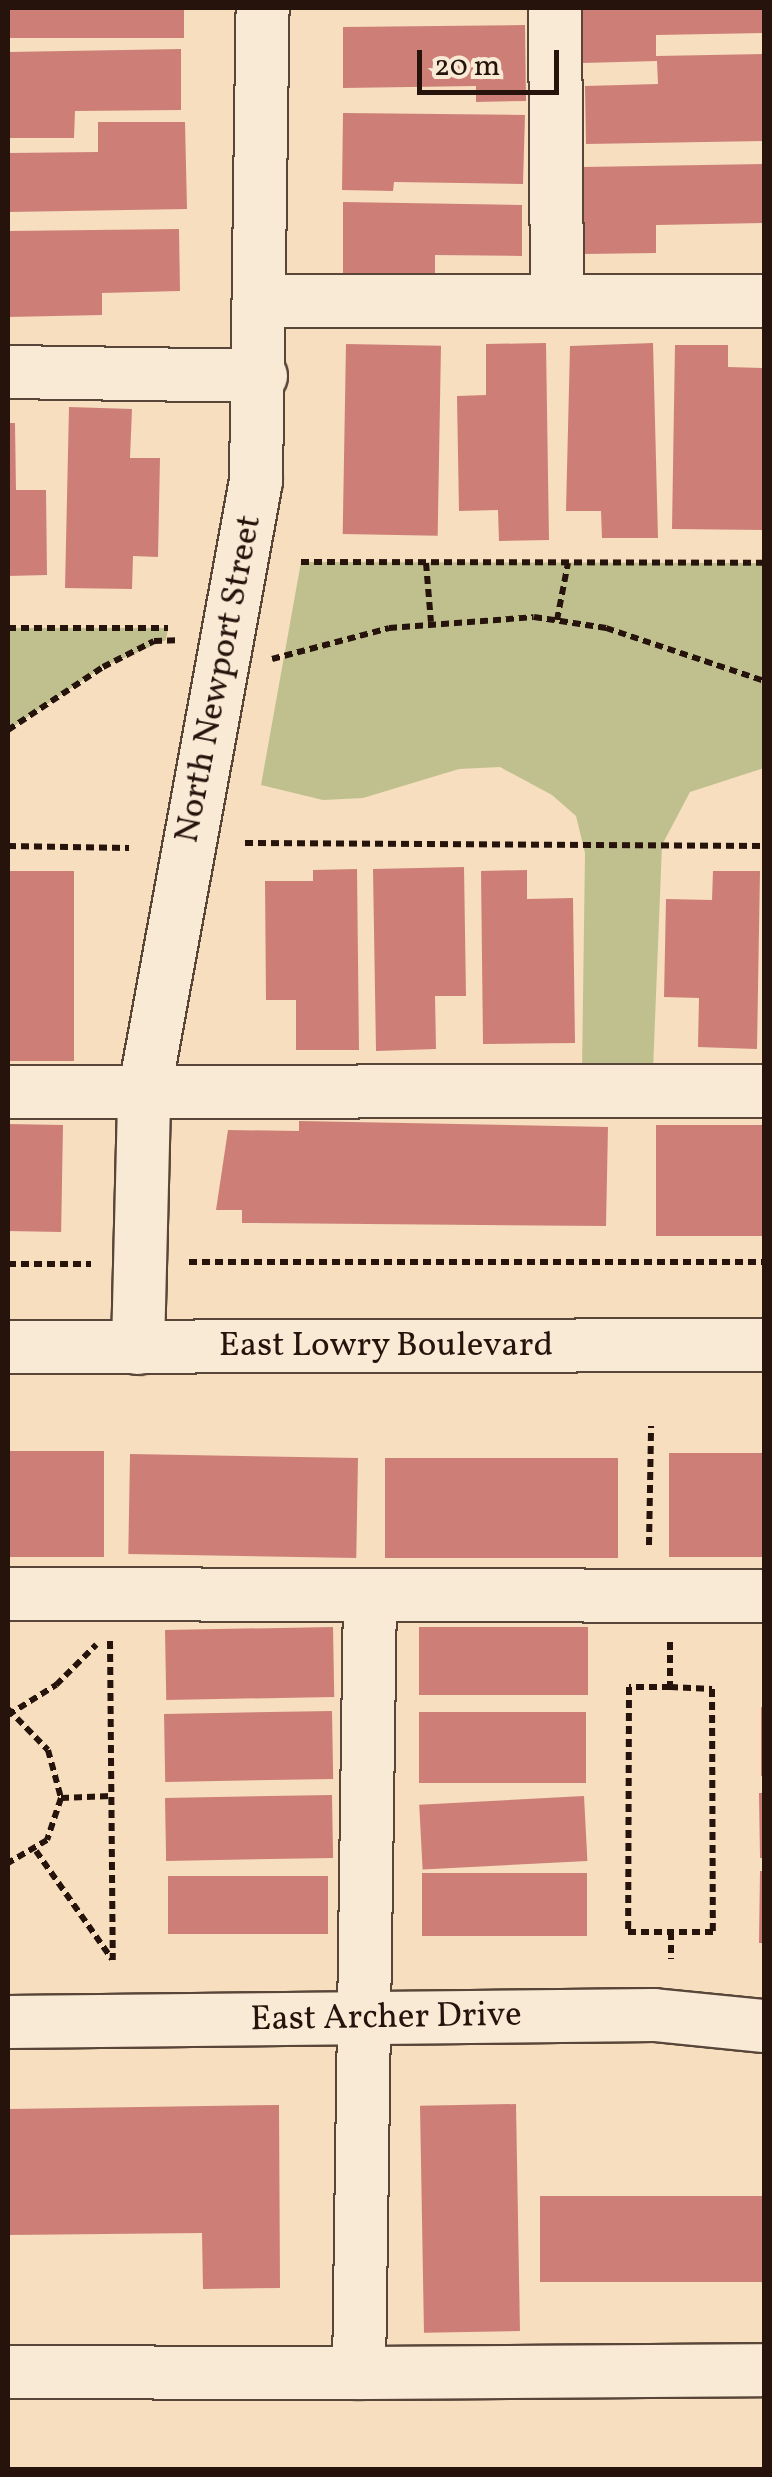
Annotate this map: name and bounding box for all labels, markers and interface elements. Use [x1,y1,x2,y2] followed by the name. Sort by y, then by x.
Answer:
[422,30,564,92] scale bar
[434,46,500,88] text: 20 m
[167,512,271,846] street label: North Newport Street
[218,1325,554,1367] street label: East Lowry Boulevard
[250,1995,522,2041] street label: East Archer Drive

